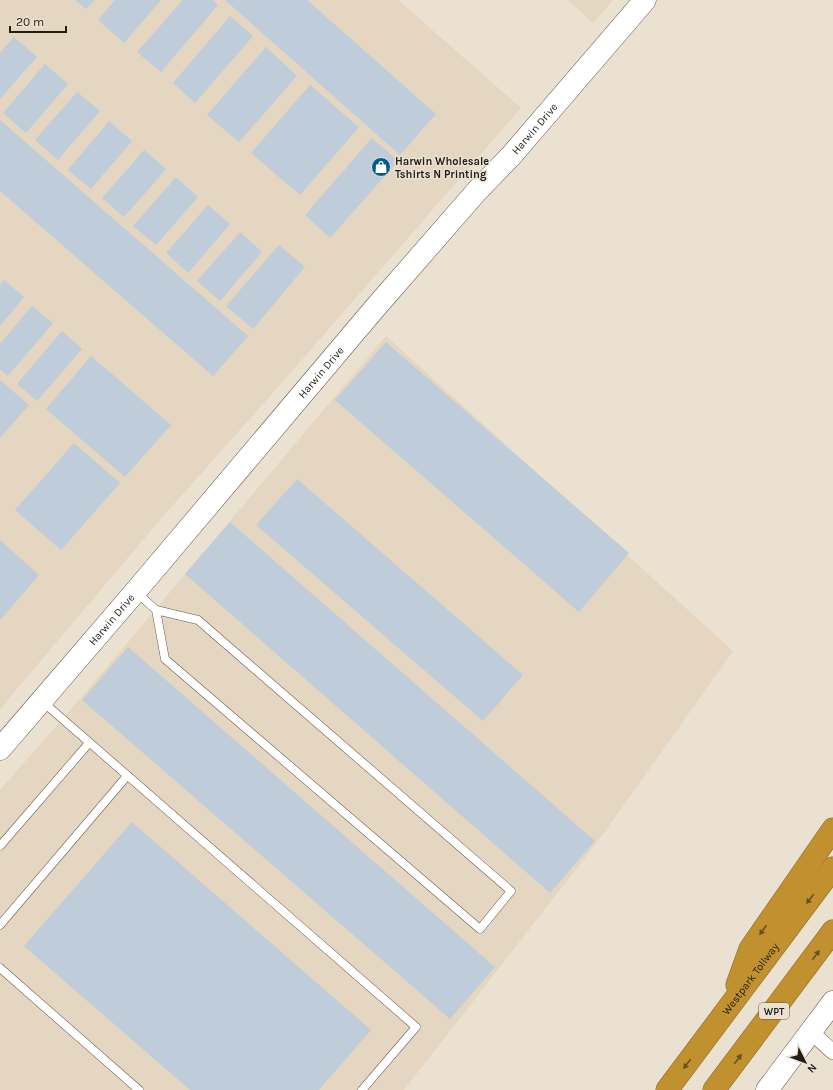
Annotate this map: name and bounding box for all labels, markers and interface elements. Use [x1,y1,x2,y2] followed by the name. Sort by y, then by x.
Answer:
[10,8,66,34] scale bar
[16,15,44,29] text: 20 m
[509,100,561,157] street label: Harwin Drive
[395,155,489,181] place label: Harwin Wholesale Tshirts N Printing
[370,156,392,178] shop icon: Harwin Wholesale Tshirts N Printing
[296,344,347,401] street label: Harwin Drive
[86,591,138,648] street label: Harwin Drive
[806,894,814,904] one-way arrow
[759,925,767,935] one-way arrow
[720,940,782,1017] street label: Westpark Tollway
[811,949,820,960] one-way arrow
[759,1003,789,1019] road number: WPT
[785,1042,825,1082] north arrow
[733,1053,742,1064] one-way arrow
[683,1058,691,1069] one-way arrow
[805,1061,820,1076] text: N

